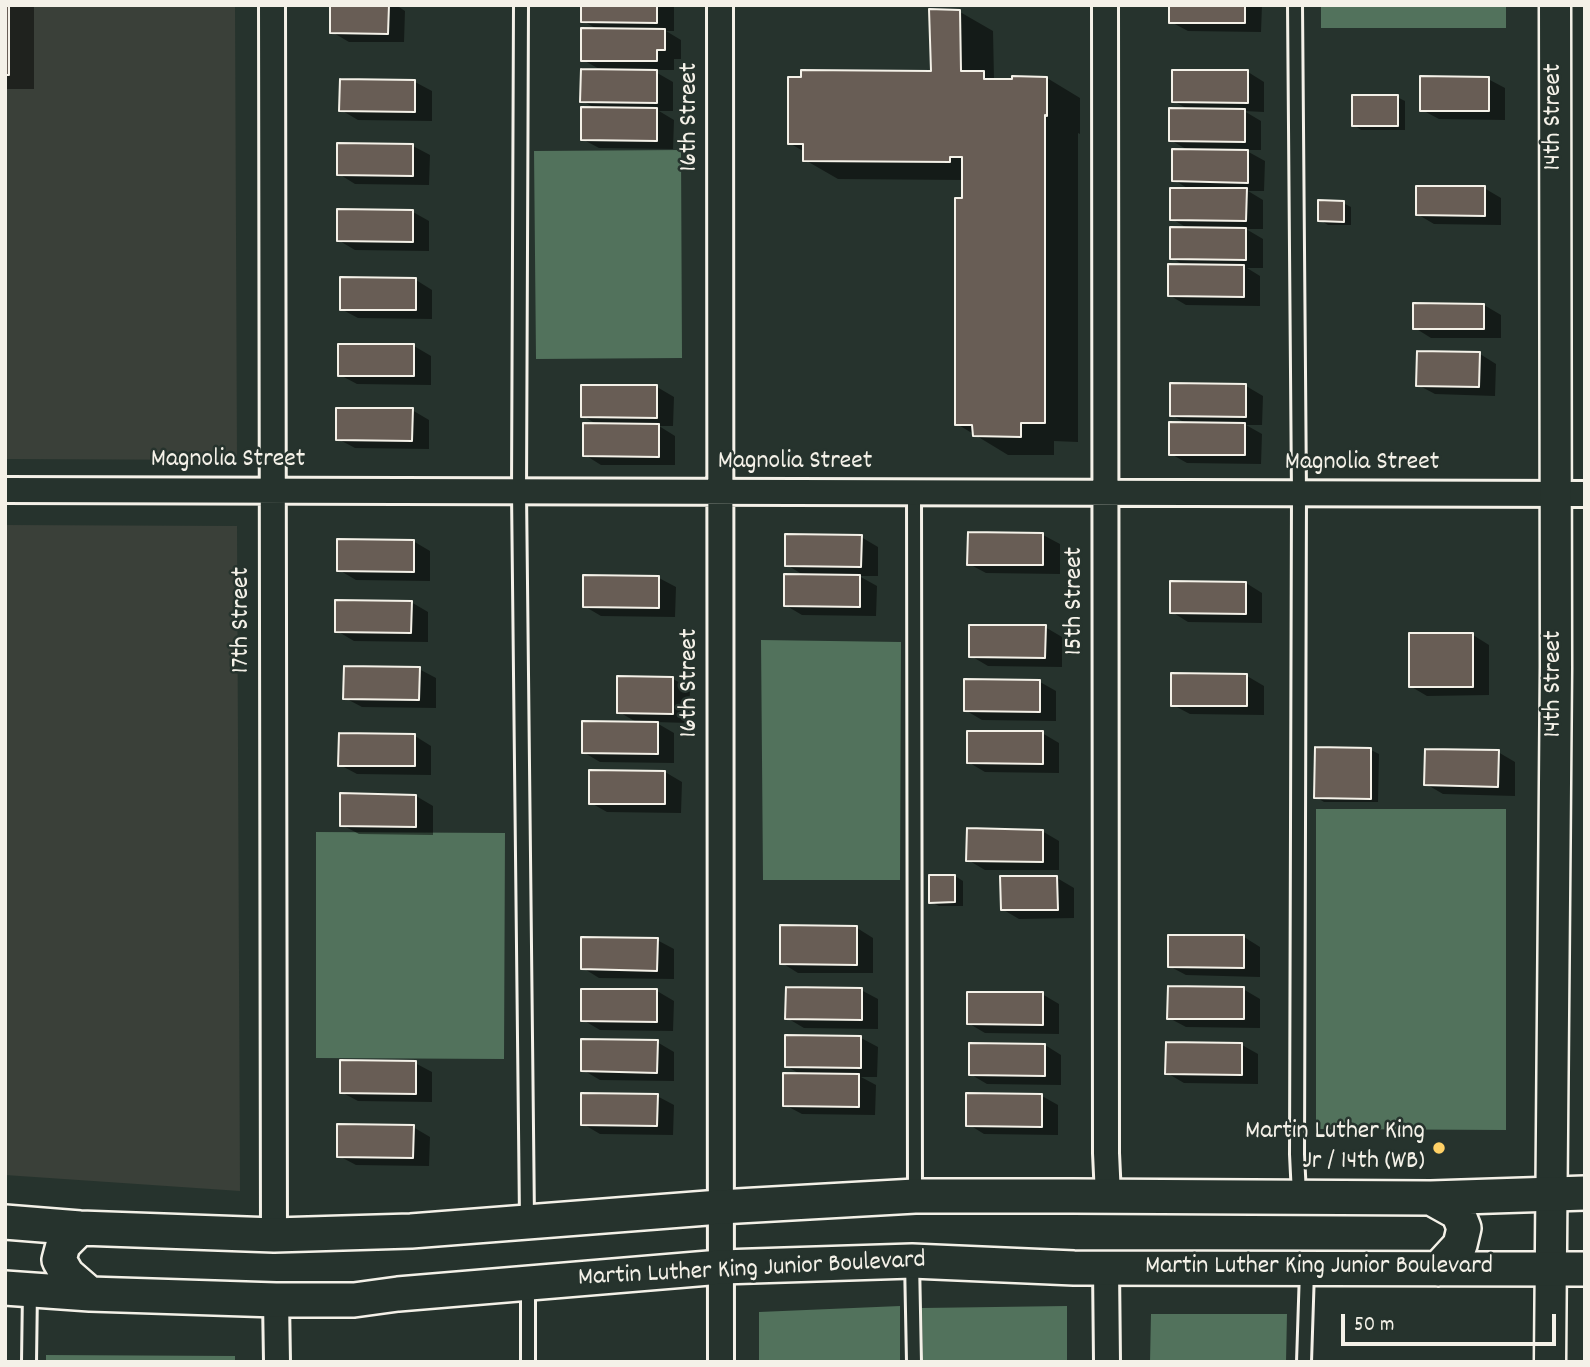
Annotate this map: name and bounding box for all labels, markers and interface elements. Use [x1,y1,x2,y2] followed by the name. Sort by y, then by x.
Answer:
[675,62,707,172] street label: 16th Street
[1539,63,1571,171] street label: 14th Street
[151,445,305,477] street label: Magnolia Street
[718,447,872,479] street label: Magnolia Street
[1285,448,1439,480] street label: Magnolia Street
[1060,547,1092,655] street label: 15th Street
[227,567,259,673] street label: 17th Street
[675,628,707,738] street label: 16th Street
[1539,630,1571,738] street label: 14th Street
[1245,1117,1425,1178] place label: Martin Luther King Jr / 14th (WB)
[1431,1140,1447,1156] marker: Martin Luther King Jr / 14th (WB)
[577,1246,927,1296] street label: Martin Luther King Junior Boulevard
[1145,1252,1493,1284] street label: Martin Luther King Junior Boulevard
[1345,1300,1560,1344] scale bar
[1354,1311,1394,1341] text: 50 m

